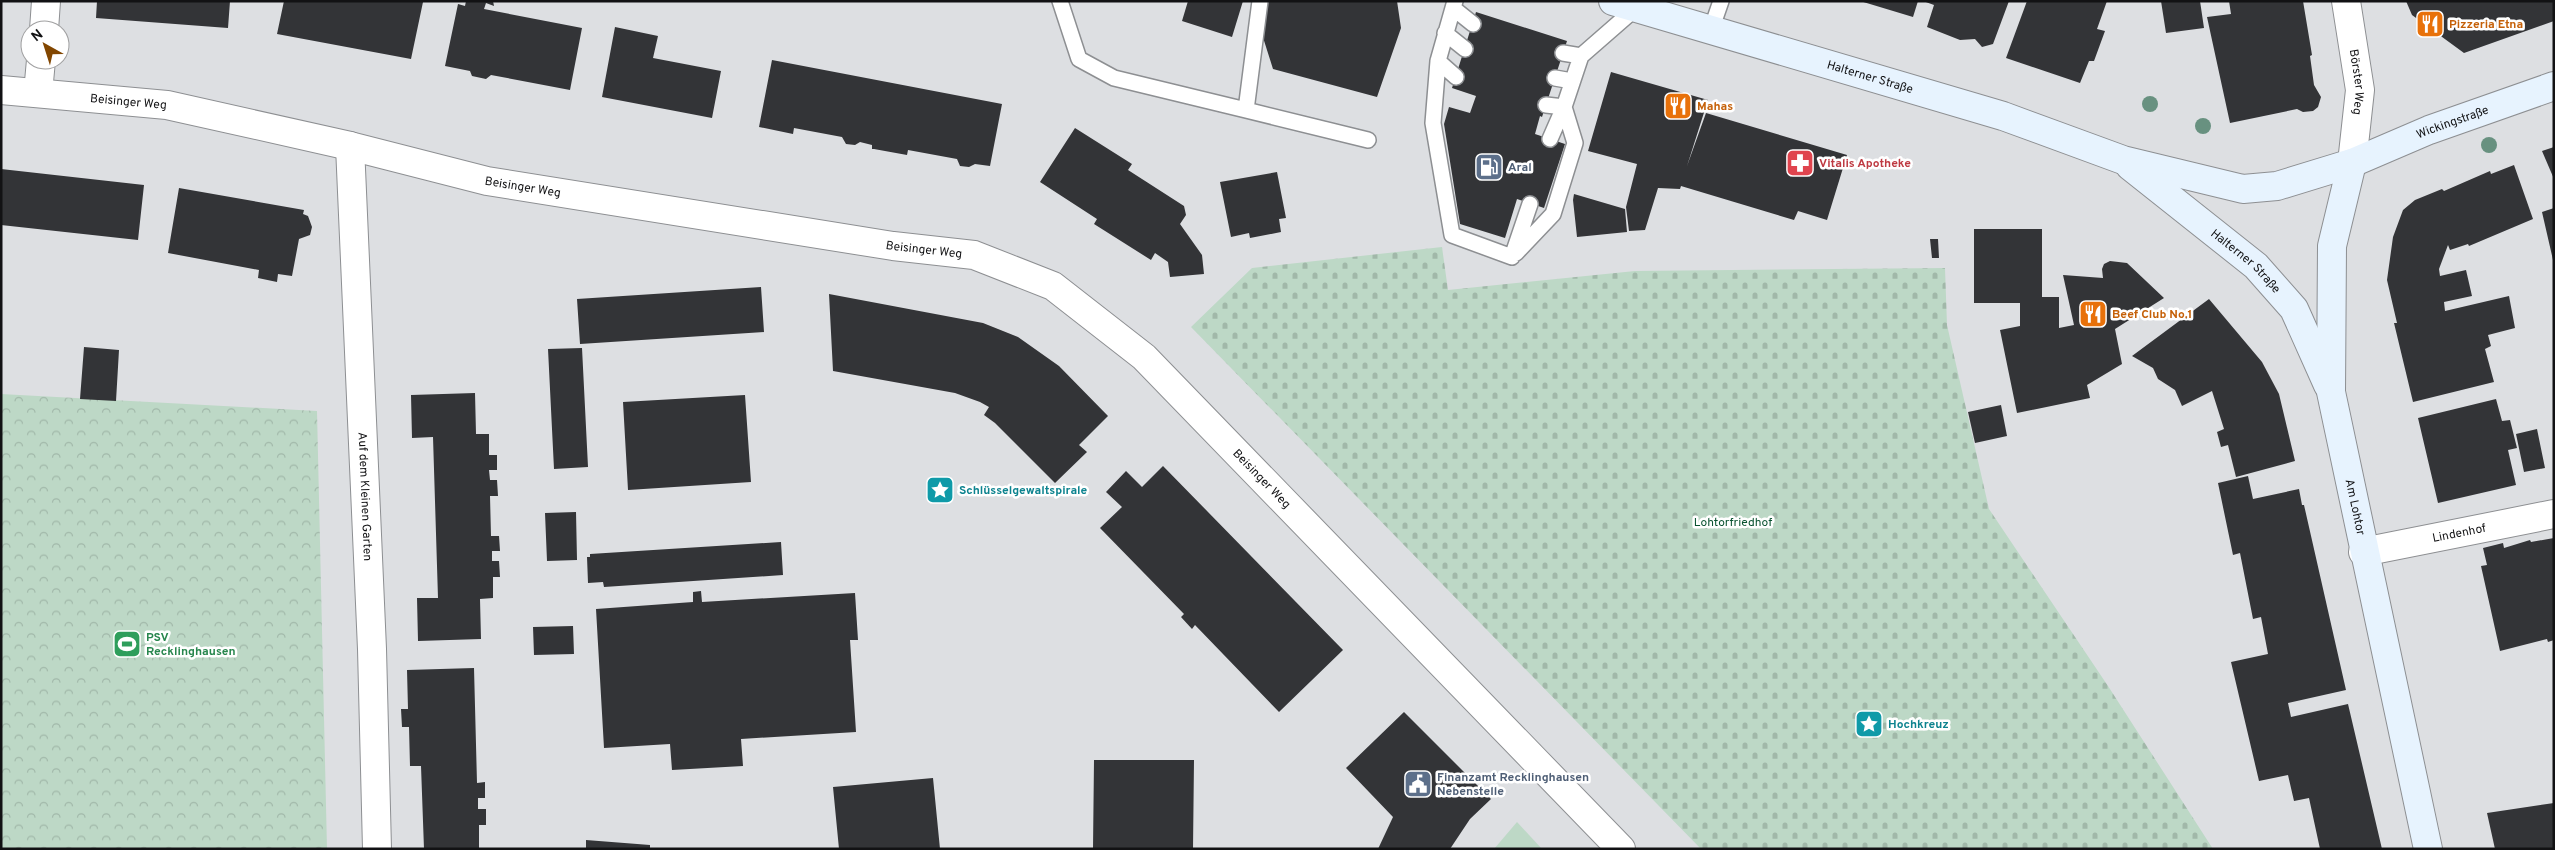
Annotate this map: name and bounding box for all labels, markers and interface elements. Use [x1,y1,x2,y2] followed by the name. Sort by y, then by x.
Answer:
[2415,9,2445,39] restaurant icon: Pizzeria Etna
[2449,17,2523,33] place label: Pizzeria Etna
[20,20,70,70] north arrow
[29,26,47,46] text: N
[2345,48,2367,116] street label: Börster Weg
[1825,57,1915,98] street label: Halterner Straße
[89,91,167,114] street label: Beisinger Weg
[1663,91,1693,121] restaurant icon: Mahas
[1697,99,1733,115] place label: Mahas
[2414,103,2491,143] street label: Wickingstraße
[1785,148,1815,178] pharmacy icon: Vitalis Apotheke
[1474,152,1504,182] fuel station icon: Aral
[1819,156,1911,172] place label: Vitalis Apotheke
[1508,160,1532,176] place label: Aral
[483,174,562,202] street label: Beisinger Weg
[2207,226,2284,297] street label: Halterner Straße
[884,238,963,263] street label: Beisinger Weg
[2078,299,2108,329] restaurant icon: Beef Club No.1
[2112,307,2192,323] place label: Beef Club No.1
[354,432,375,562] street label: Auf dem Kleinen Garten
[1229,446,1294,513] street label: Beisinger Weg
[925,475,955,505] place icon: Schlüsselgewaltspirale
[2341,478,2368,537] street label: Am Lohtor
[959,483,1088,499] place label: Schlüsselgewaltspirale
[1694,515,1772,531] park label: Lohtorfriedhof
[2431,521,2488,547] street label: Lindenhof
[112,629,142,659] sports icon: PSV Recklinghausen
[146,630,236,660] place label: PSV Recklinghausen
[1854,709,1884,739] place icon: Hochkreuz
[1888,717,1949,733] place label: Hochkreuz
[1403,769,1433,799] public building icon: Finanzamt Recklinghausen Nebenstelle
[1437,770,1589,800] place label: Finanzamt Recklinghausen Nebenstelle

